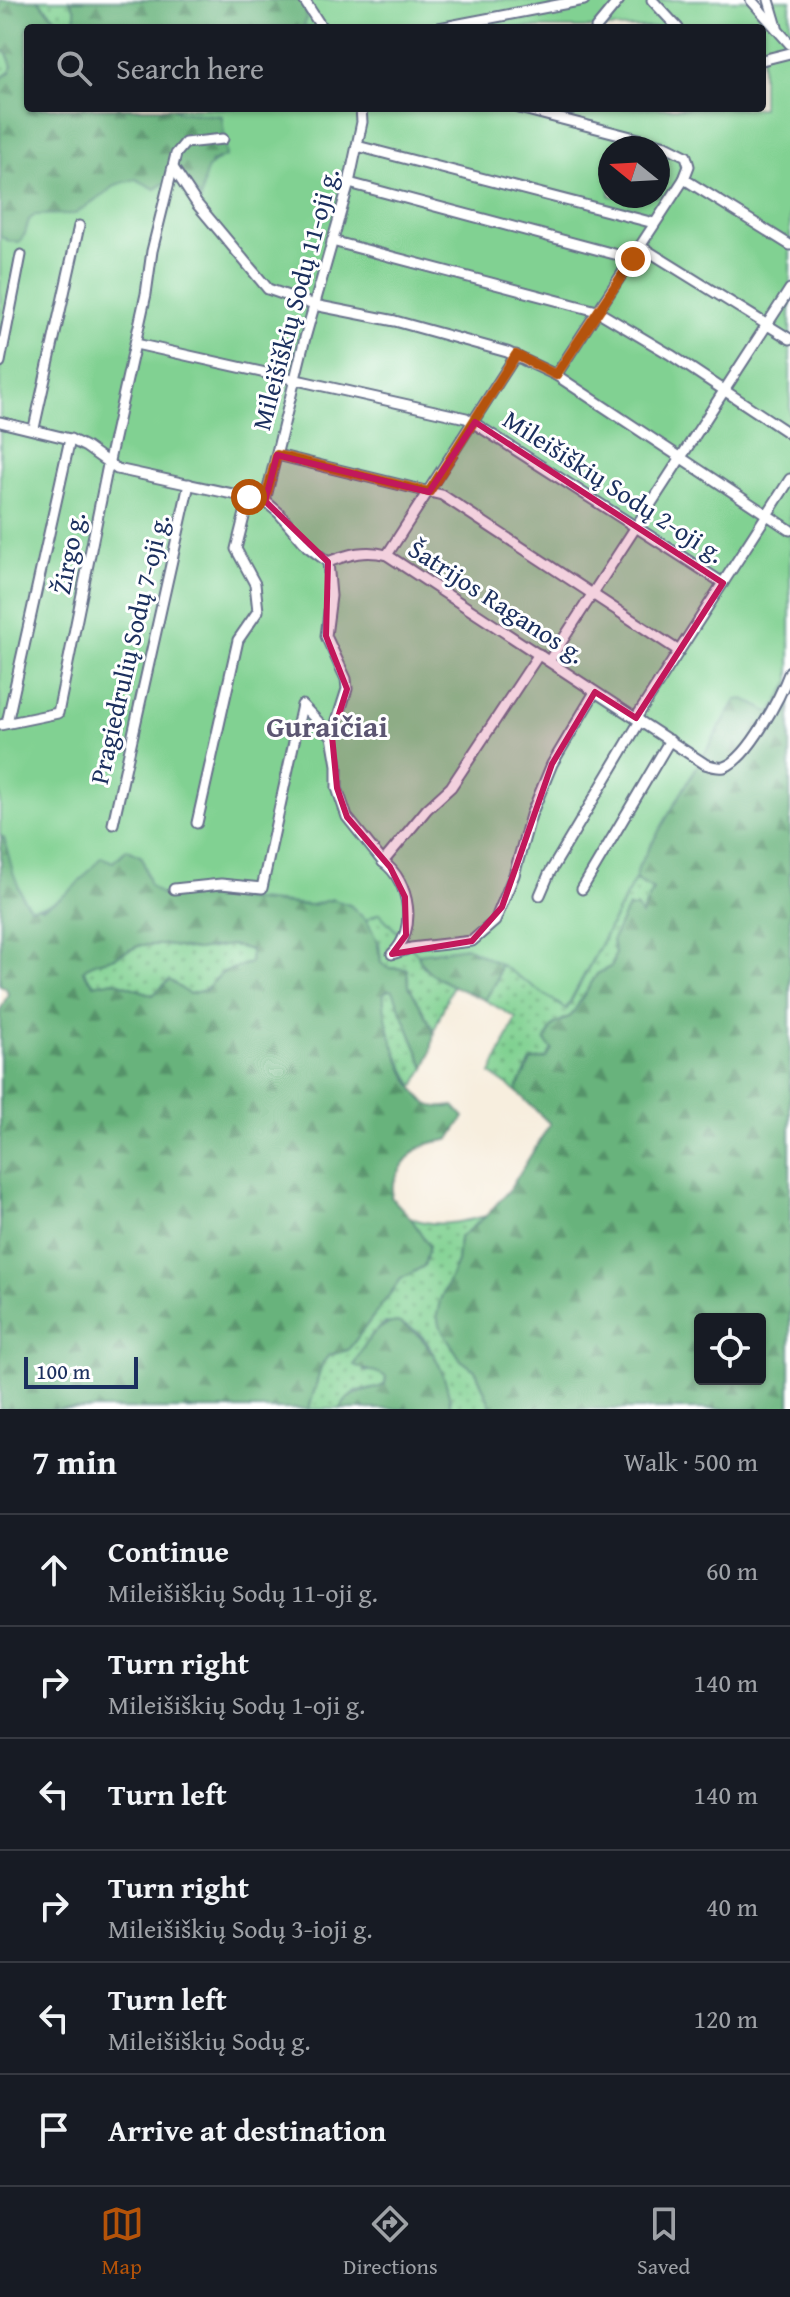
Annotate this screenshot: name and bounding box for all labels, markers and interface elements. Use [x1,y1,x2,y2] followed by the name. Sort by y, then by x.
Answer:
[24,24,766,112] search box
[52,46,96,90] icon: search
[116,46,264,90] text: Search here
[598,136,670,208] north arrow
[241,164,349,434] street label: Mileišiškių Sodų 11-oji g.
[615,241,651,277] route end
[496,400,732,572] street label: Mileišiškių Sodų 2-oji g.
[231,479,267,515] route start
[41,509,95,597] street label: Žirgo g.
[79,510,179,788] street label: Pragiedrulių Sodų 7-oji g.
[401,529,593,673] street label: Šatrijos Raganos g.
[266,704,388,748] district label: Guraičiai
[694,1313,766,1385] map controls
[694,1313,766,1385] button: locate
[24,1353,138,1389] scale bar
[36,1355,91,1387] text: 100 m
[32,1437,117,1486] text: 7 min
[624,1442,758,1481] text: Walk · 500 m
[108,1529,229,1573] text: Continue
[32,1548,76,1592] icon: ahead
[706,1551,758,1590] text: 60 m
[108,1573,378,1612] text: Mileišiškių Sodų 11-oji g.
[108,1641,249,1685] text: Turn right
[32,1660,76,1704] icon: right
[693,1663,758,1702] text: 140 m
[108,1685,365,1724] text: Mileišiškių Sodų 1-oji g.
[32,1772,76,1816] icon: left
[108,1772,227,1816] text: Turn left
[693,1775,758,1814] text: 140 m
[108,1865,249,1909] text: Turn right
[32,1884,76,1928] icon: right
[706,1887,758,1926] text: 40 m
[108,1909,373,1948] text: Mileišiškių Sodų 3-ioji g.
[108,1977,227,2021] text: Turn left
[32,1996,76,2040] icon: left
[693,1999,758,2038] text: 120 m
[108,2021,311,2060] text: Mileišiškių Sodų g.
[32,2108,76,2152] icon: arrive
[108,2108,386,2152] text: Arrive at destination
[100,2202,144,2282] tab: Map
[343,2202,438,2282] tab: Directions
[637,2202,690,2282] tab: Saved

